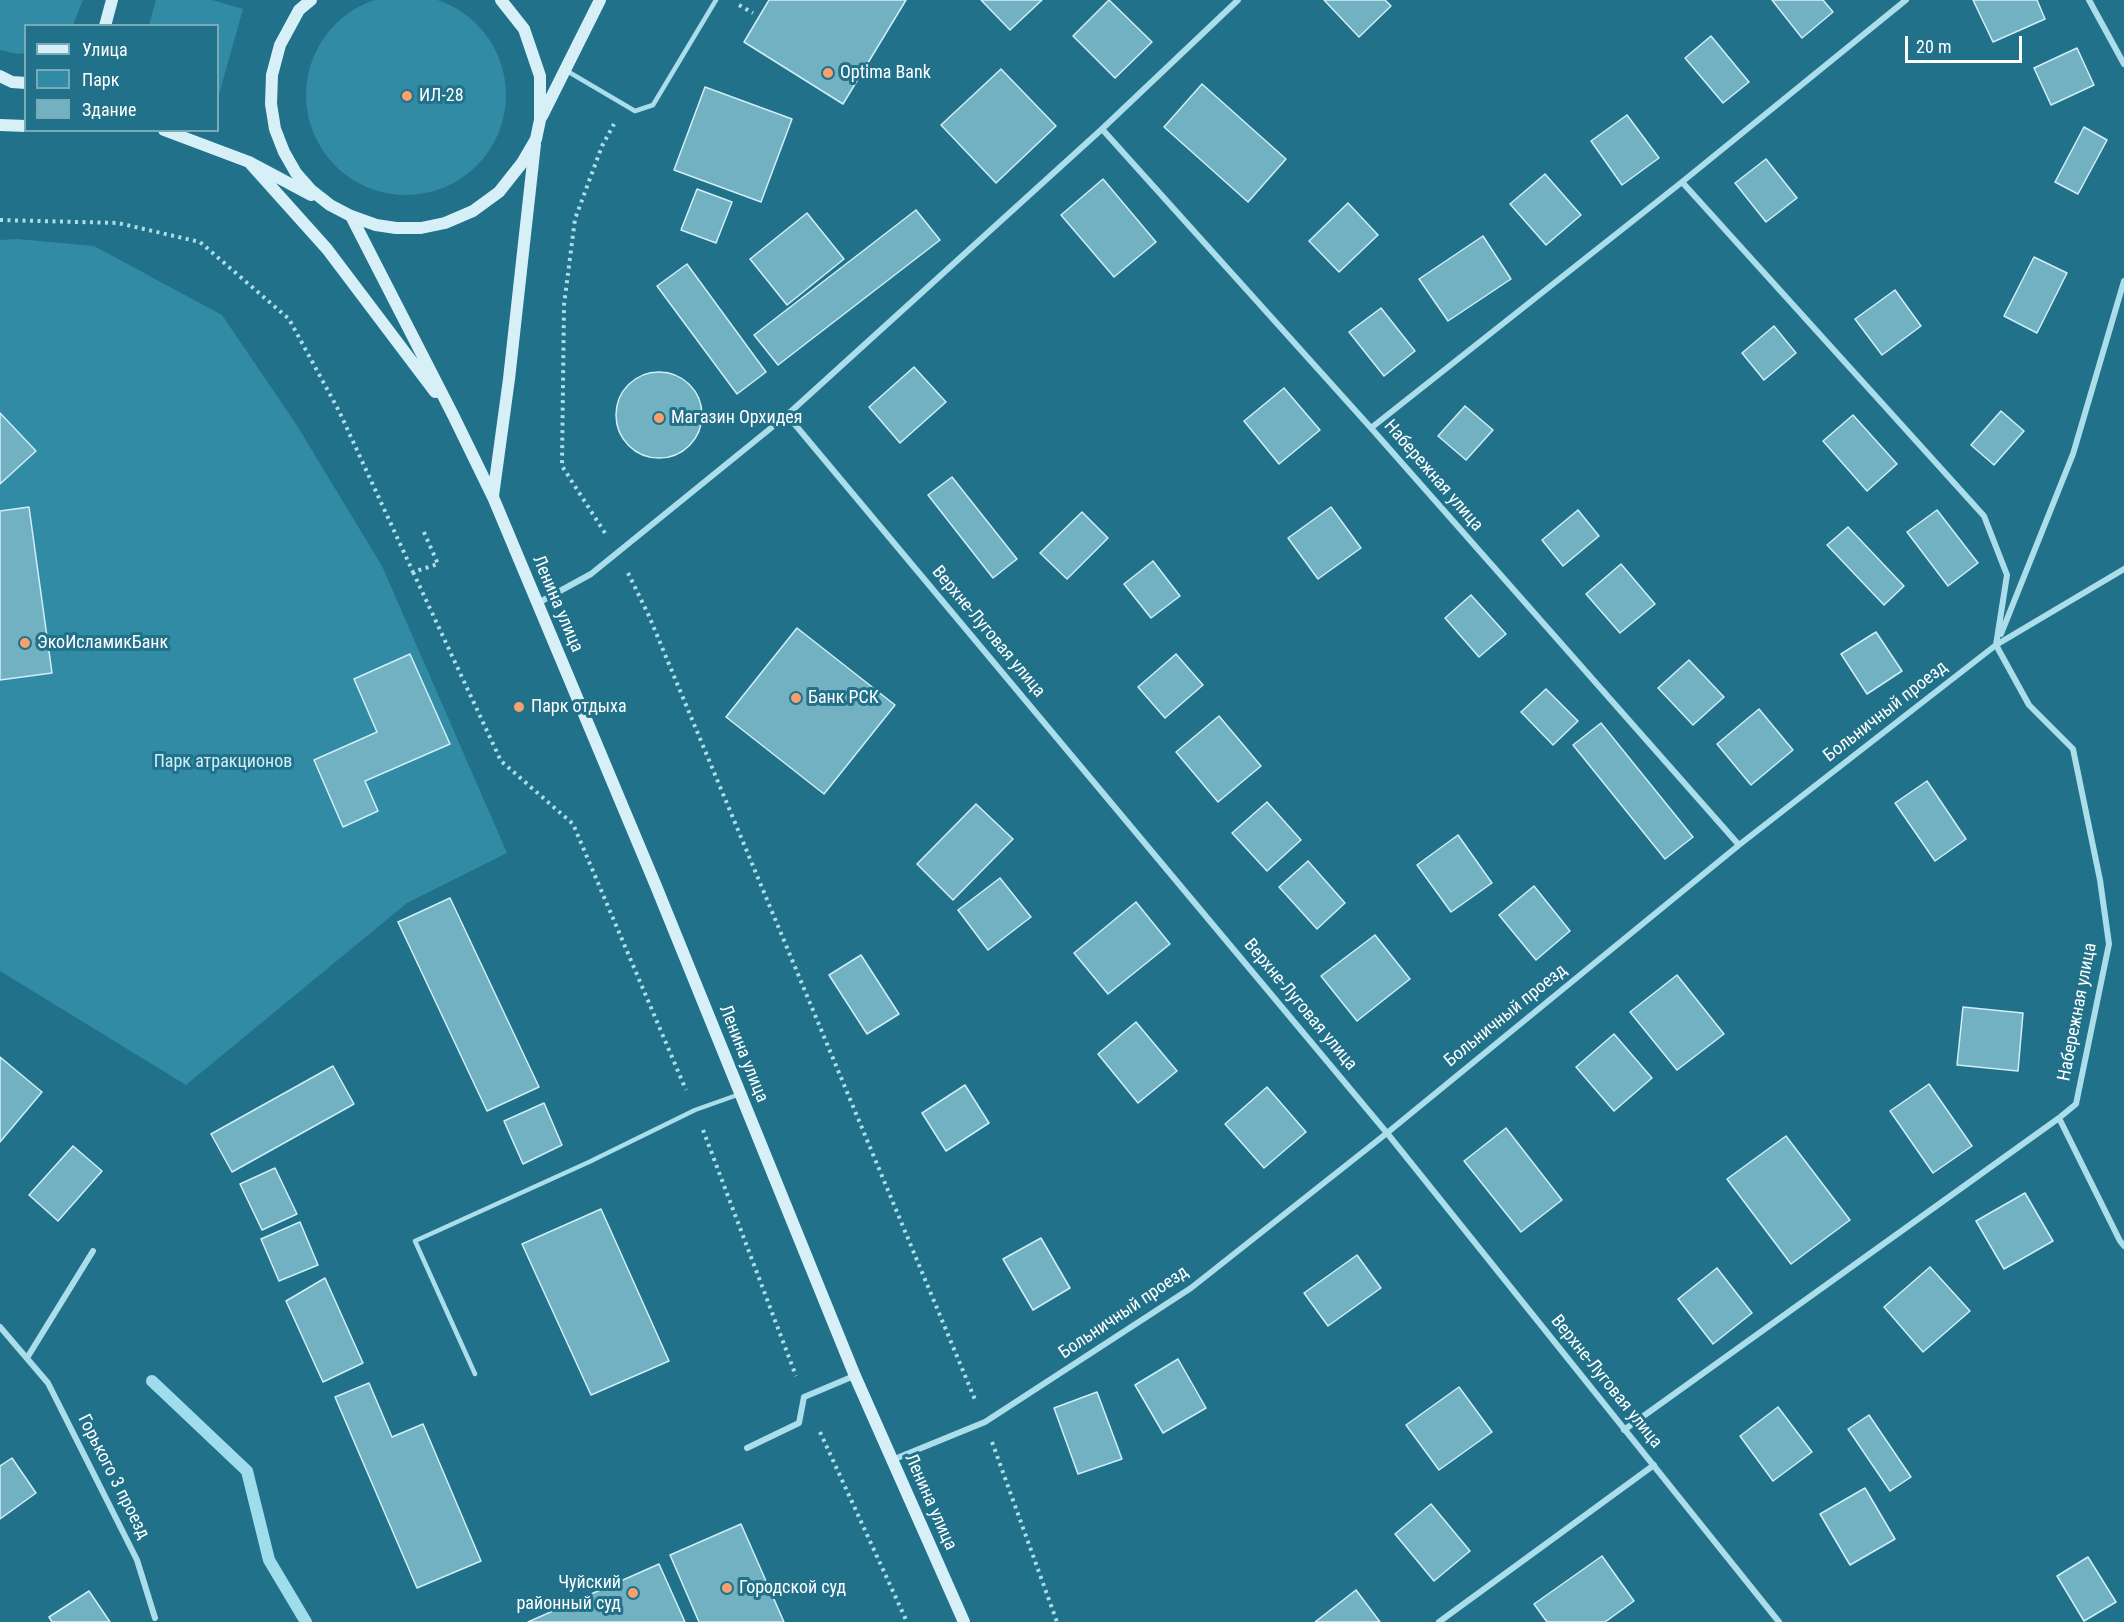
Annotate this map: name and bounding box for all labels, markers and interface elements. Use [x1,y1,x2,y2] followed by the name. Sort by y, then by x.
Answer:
[24,24,219,132] legend
[1908,24,2025,62] scale bar
[1916,36,1951,57] text: 20 m
[82,39,128,60] text: Улица
[840,62,931,84] place label: Optima Bank
[821,66,835,80] marker: Optima Bank
[82,69,119,90] text: Парк
[419,85,464,107] place label: ИЛ-28
[400,89,414,103] marker: ИЛ-28
[82,99,136,120] text: Здание
[671,407,802,429] place label: Магазин Орхидея
[652,411,666,425] marker: Магазин Орхидея
[1379,416,1487,536] street label: Набережная улица
[527,552,587,656] street label: Ленина улица
[927,562,1049,702] street label: Верхне-Луговая улица
[37,632,168,654] place label: ЭкоИсламикБанк
[18,636,32,650] marker: ЭкоИсламикБанк
[1820,657,1952,767] street label: Больничный проезд
[808,687,879,709] place label: Банк РСК
[789,691,803,705] marker: Банк РСК
[531,696,627,718] place label: Парк отдыха
[512,700,526,714] marker: Парк отдыха
[154,751,292,773] park label: Парк атракционов
[1239,935,1361,1075] street label: Верхне-Луговая улица
[2054,941,2102,1083] street label: Набережная улица
[1440,960,1572,1072] street label: Больничный проезд
[714,1002,772,1106] street label: Ленина улица
[1055,1262,1193,1364] street label: Больничный проезд
[1546,1311,1666,1453] street label: Верхне-Луговая улица
[72,1411,154,1543] street label: Горького 3 проезд
[899,1450,961,1554] street label: Ленина улица
[516,1572,621,1614] place label: Чуйский районный суд
[739,1577,846,1599] place label: Городской суд
[720,1581,734,1595] marker: Городской суд
[626,1586,640,1600] marker: Чуйский районный суд

